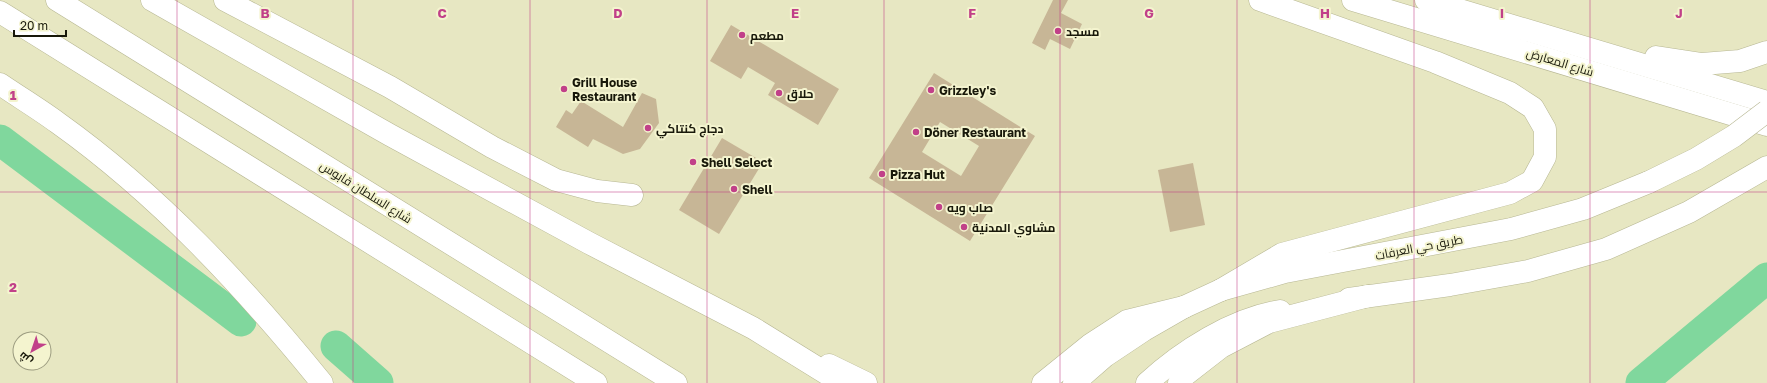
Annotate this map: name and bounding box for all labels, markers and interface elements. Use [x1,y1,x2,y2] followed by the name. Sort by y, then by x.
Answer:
[260,5,270,21] text: B
[437,5,447,21] text: C
[613,5,623,21] text: D
[791,5,799,21] text: E
[968,5,976,21] text: F
[1144,5,1154,21] text: G
[1320,5,1330,21] text: H
[1500,5,1504,21] text: I
[1675,5,1683,21] text: J
[14,12,66,38] scale bar
[20,18,48,33] text: 20 m
[1066,24,1099,39] place label: مسجد
[1053,26,1063,36] marker: مسجد
[750,28,784,44] place label: مطعم
[737,30,747,40] marker: مطعم
[1524,45,1595,80] street label: شارع المعارض
[572,75,637,104] place label: Grill House Restaurant
[939,83,996,98] place label: Grizzley's
[559,84,569,94] marker: Grill House Restaurant
[926,85,936,95] marker: Grizzley's
[787,86,814,102] place label: حلاق
[10,87,17,103] text: 1
[774,88,784,98] marker: حلاق
[656,121,724,139] place label: دجاج كنتاكي
[643,123,653,133] marker: دجاج كنتاكي
[924,125,1026,140] place label: Döner Restaurant
[911,127,921,137] marker: Döner Restaurant
[701,155,772,170] place label: Shell Select
[688,157,698,167] marker: Shell Select
[317,158,415,227] street label: شارع السلطان قابوس
[890,167,945,182] place label: Pizza Hut
[877,169,887,179] marker: Pizza Hut
[742,182,772,197] place label: Shell
[729,184,739,194] marker: Shell
[947,200,993,216] place label: صاب ويه
[934,202,944,212] marker: صاب ويه
[972,220,1055,238] place label: مشاوي المدنية
[959,222,969,232] marker: مشاوي المدنية
[1374,231,1465,266] street label: طريق حي العرفات
[9,279,17,295] text: 2
[12,331,52,371] north arrow
[16,349,35,369] text: ش

